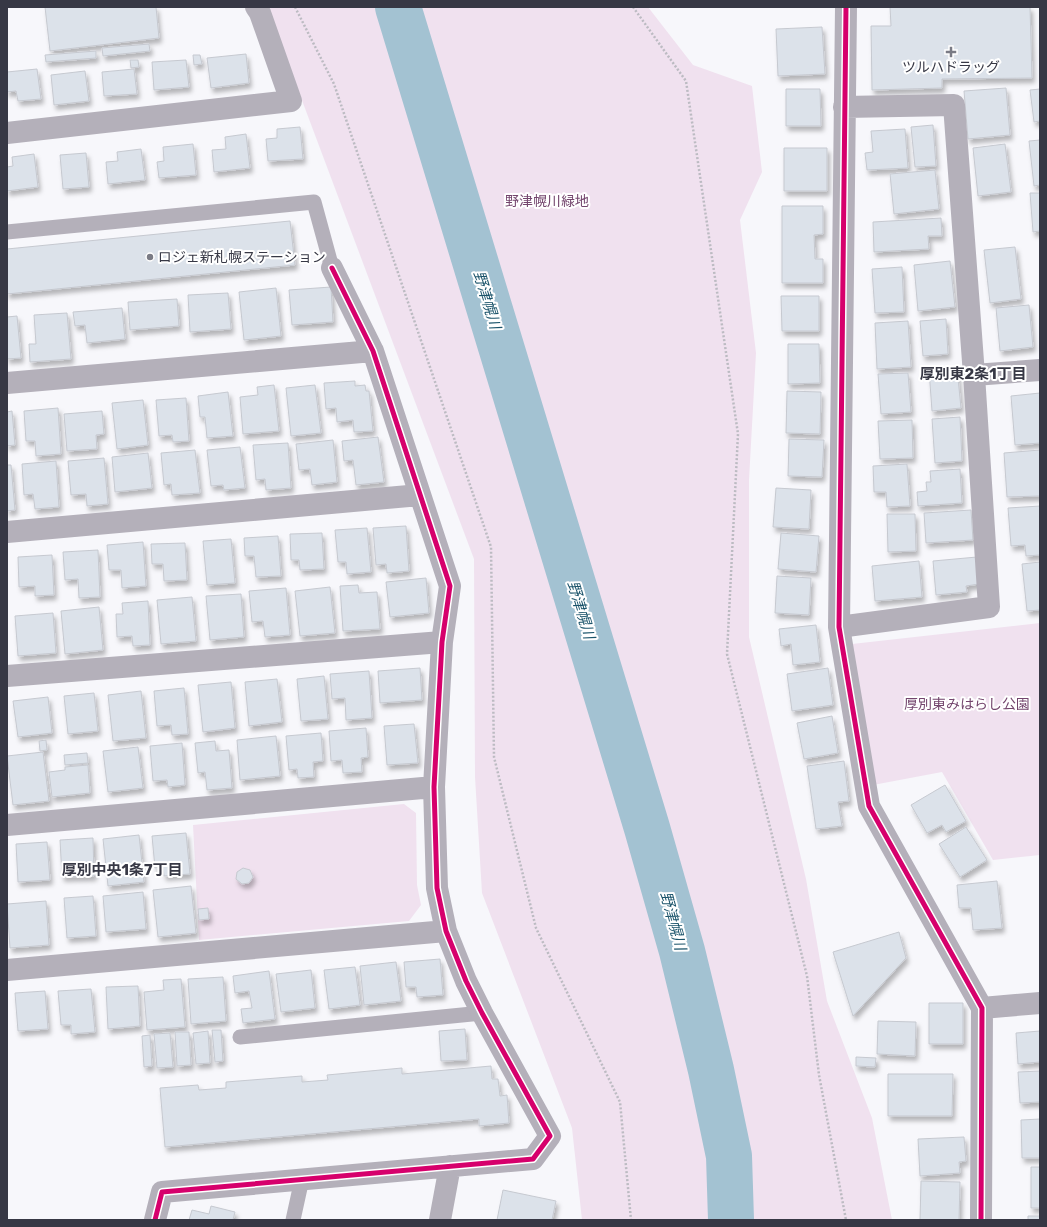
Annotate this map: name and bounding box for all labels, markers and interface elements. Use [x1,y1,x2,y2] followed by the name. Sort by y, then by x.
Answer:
[946,47,956,57] marker: ツルハドラッグ
[902,59,1000,76] place label: ツルハドラッグ
[505,193,589,210] park label: 野津幌川緑地
[158,249,326,266] place label: ロジェ新札幌ステーション
[145,252,155,262] marker: ロジェ新札幌ステーション
[470,269,505,333] water label: 野津幌川
[919,365,1027,383] district label: 厚別東2条1丁目
[564,579,599,643] water label: 野津幌川
[904,696,1030,713] park label: 厚別東みはらし公園
[61,861,183,879] district label: 厚別中央1条7丁目
[657,890,690,954] water label: 野津幌川

